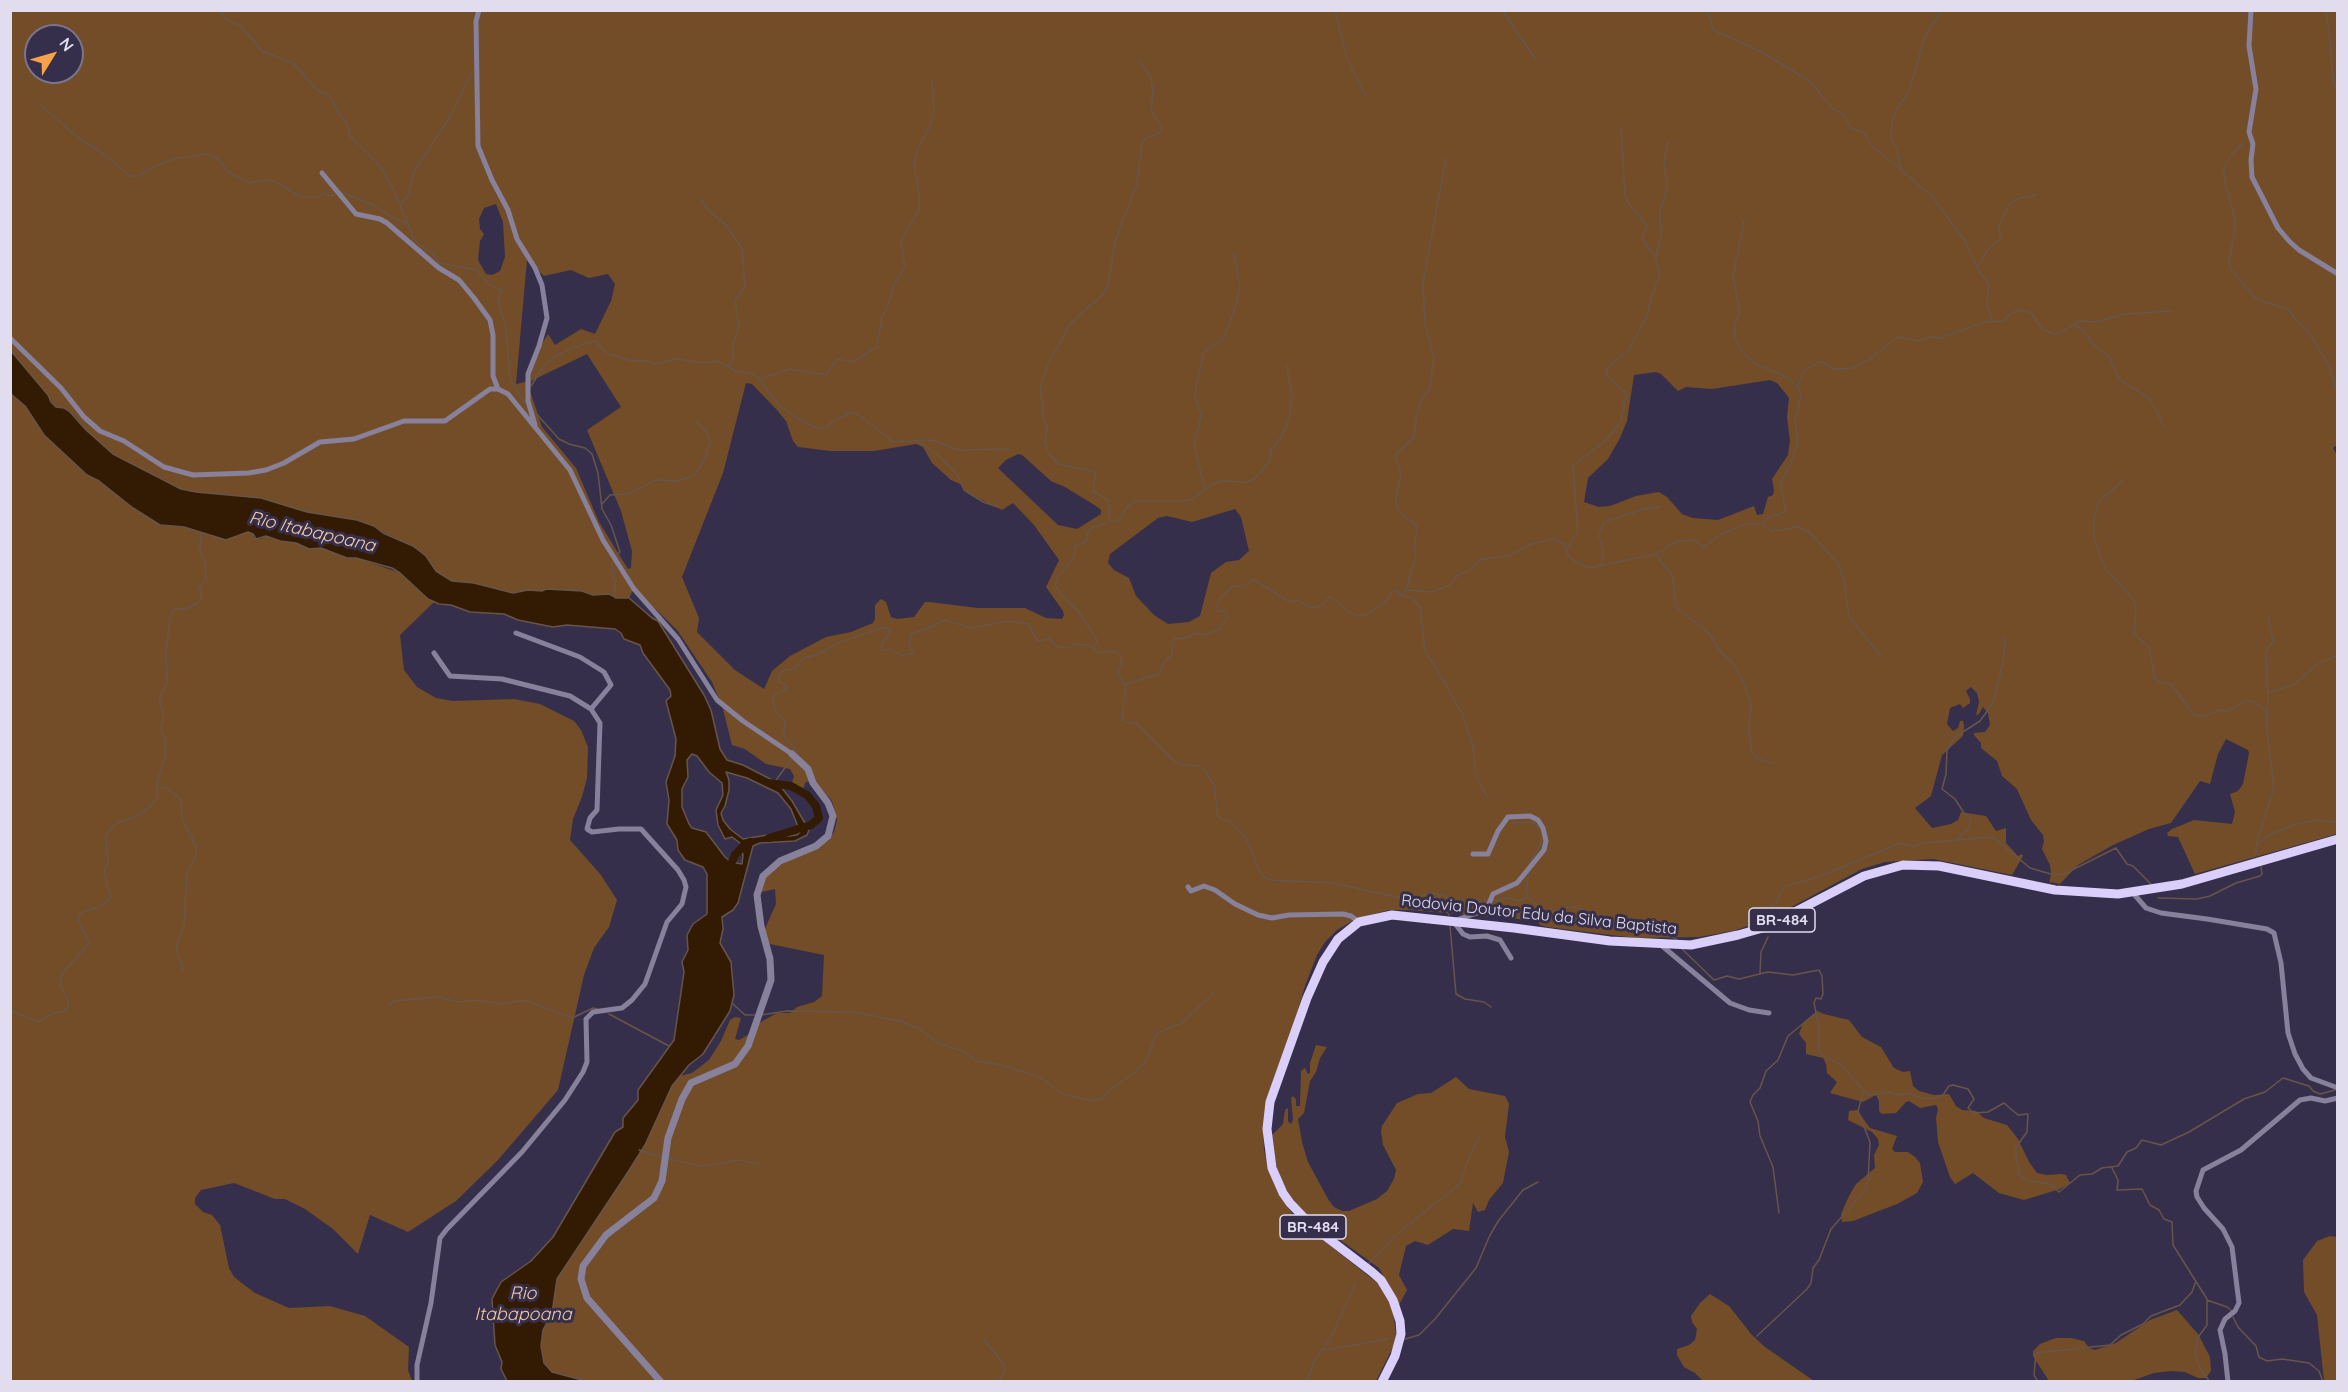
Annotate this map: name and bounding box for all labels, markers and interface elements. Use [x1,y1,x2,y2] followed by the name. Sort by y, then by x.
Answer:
[24,24,84,84] north arrow
[55,34,78,55] text: N
[247,507,377,557] water label: Rio Itabapoana
[1400,891,1678,939] street label: Rodovia Doutor Edu da Silva Baptista
[1749,908,1815,932] road number: BR-484
[1280,1215,1346,1239] road number: BR-484
[474,1283,572,1326] water label: Rio Itabapoana

